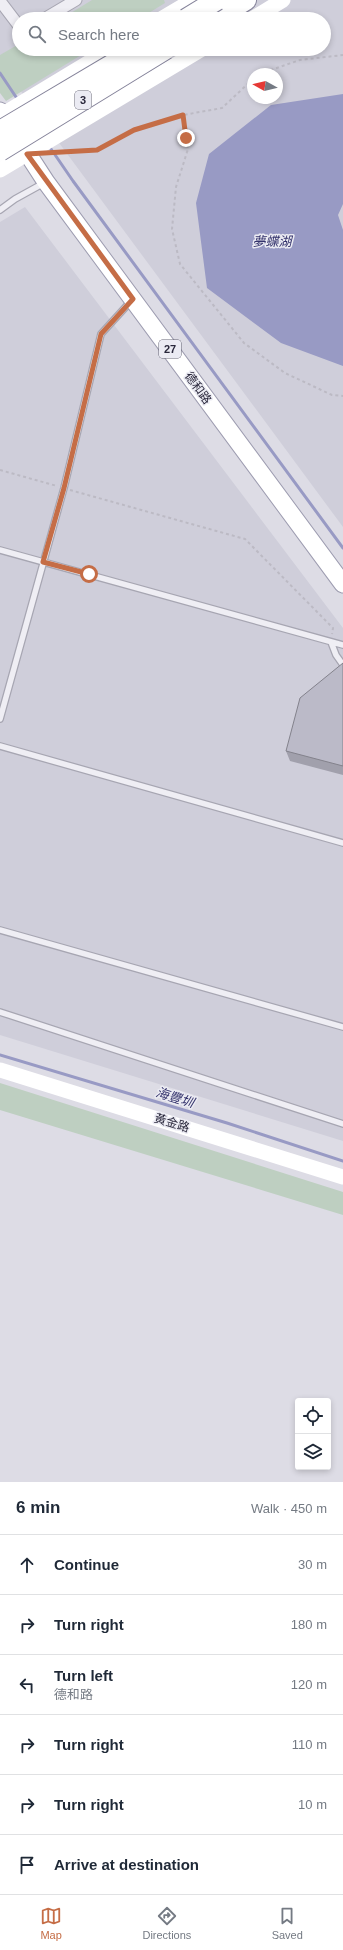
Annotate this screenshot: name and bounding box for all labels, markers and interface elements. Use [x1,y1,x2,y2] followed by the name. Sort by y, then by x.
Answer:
[12,12,331,56] search box
[26,23,48,45] icon: search
[58,26,140,43] text: Search here
[247,68,283,104] north arrow
[75,91,91,109] road number: 3
[177,129,195,147] route end
[252,234,293,249] water label: 夢蝶湖
[159,340,181,358] road number: 27
[182,369,214,407] street label: 德和路
[80,565,98,583] route start
[154,1085,198,1111] water label: 海豐圳
[153,1111,191,1135] street label: 黃金路
[295,1398,331,1470] map controls
[295,1398,331,1434] button: locate
[295,1434,331,1470] button: layers
[16,1498,60,1517] text: 6 min
[251,1501,327,1516] text: Walk · 450 m
[16,1554,38,1576] icon: ahead
[54,1556,119,1573] text: Continue
[298,1557,327,1572] text: 30 m
[16,1614,38,1636] icon: right
[54,1616,124,1633] text: Turn right
[291,1617,327,1632] text: 180 m
[54,1667,113,1684] text: Turn left
[16,1674,38,1696] icon: left
[291,1677,327,1692] text: 120 m
[54,1687,93,1702] text: 德和路
[16,1734,38,1756] icon: right
[54,1736,124,1753] text: Turn right
[292,1737,327,1752] text: 110 m
[16,1794,38,1816] icon: right
[54,1796,124,1813] text: Turn right
[298,1797,327,1812] text: 10 m
[16,1854,38,1876] icon: arrive
[54,1856,199,1873] text: Arrive at destination
[40,1905,62,1941] tab: Map
[142,1905,191,1941] tab: Directions
[272,1905,303,1941] tab: Saved

